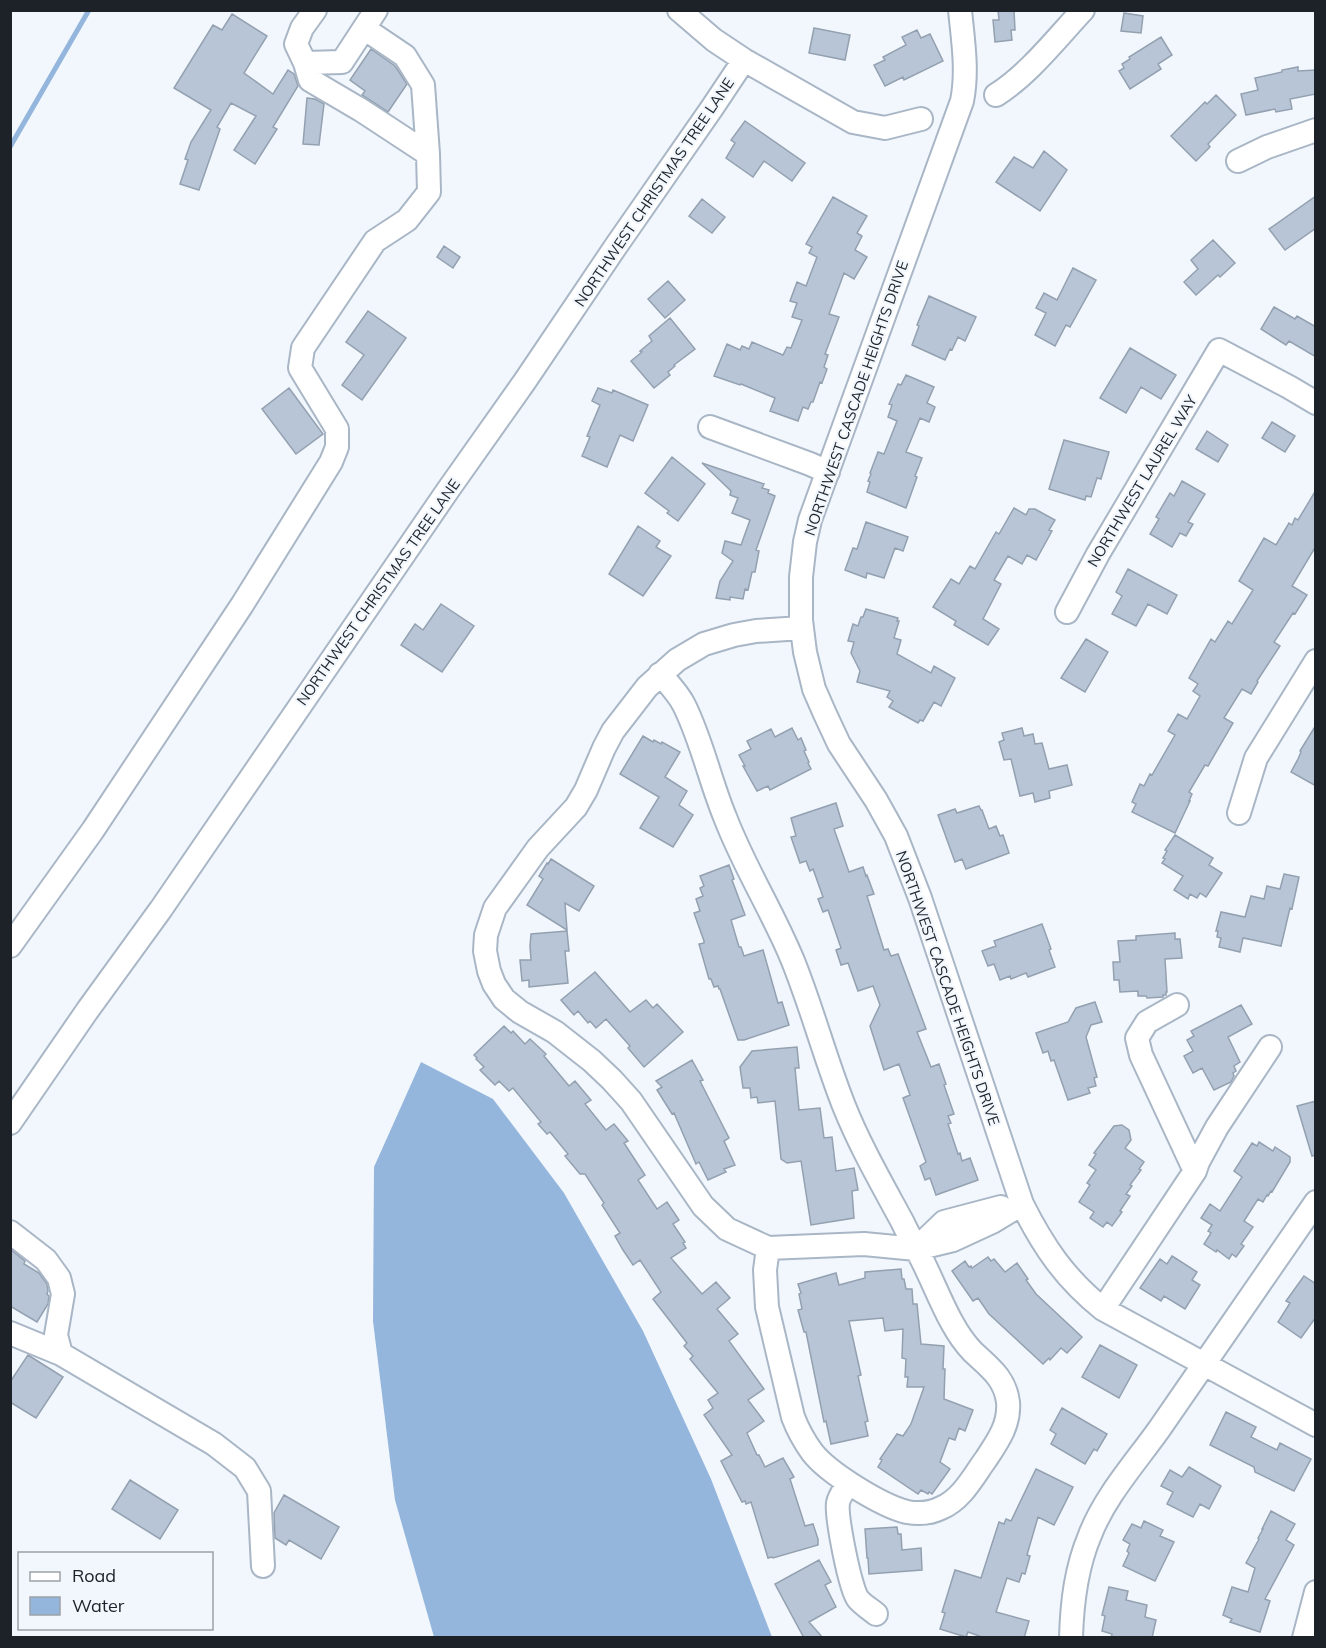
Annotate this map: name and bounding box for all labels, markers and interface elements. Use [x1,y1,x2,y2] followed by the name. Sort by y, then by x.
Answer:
[570,74,738,310] street label: NORTHWEST CHRISTMAS TREE LANE
[800,258,912,538] street label: NORTHWEST CASCADE HEIGHTS DRIVE
[1083,391,1201,570] street label: NORTHWEST LAUREL WAY
[292,475,464,709] street label: NORTHWEST CHRISTMAS TREE LANE
[892,848,1004,1128] street label: NORTHWEST CASCADE HEIGHTS DRIVE
[18,1552,213,1630] legend
[72,1564,116,1587] text: Road
[72,1594,125,1617] text: Water

